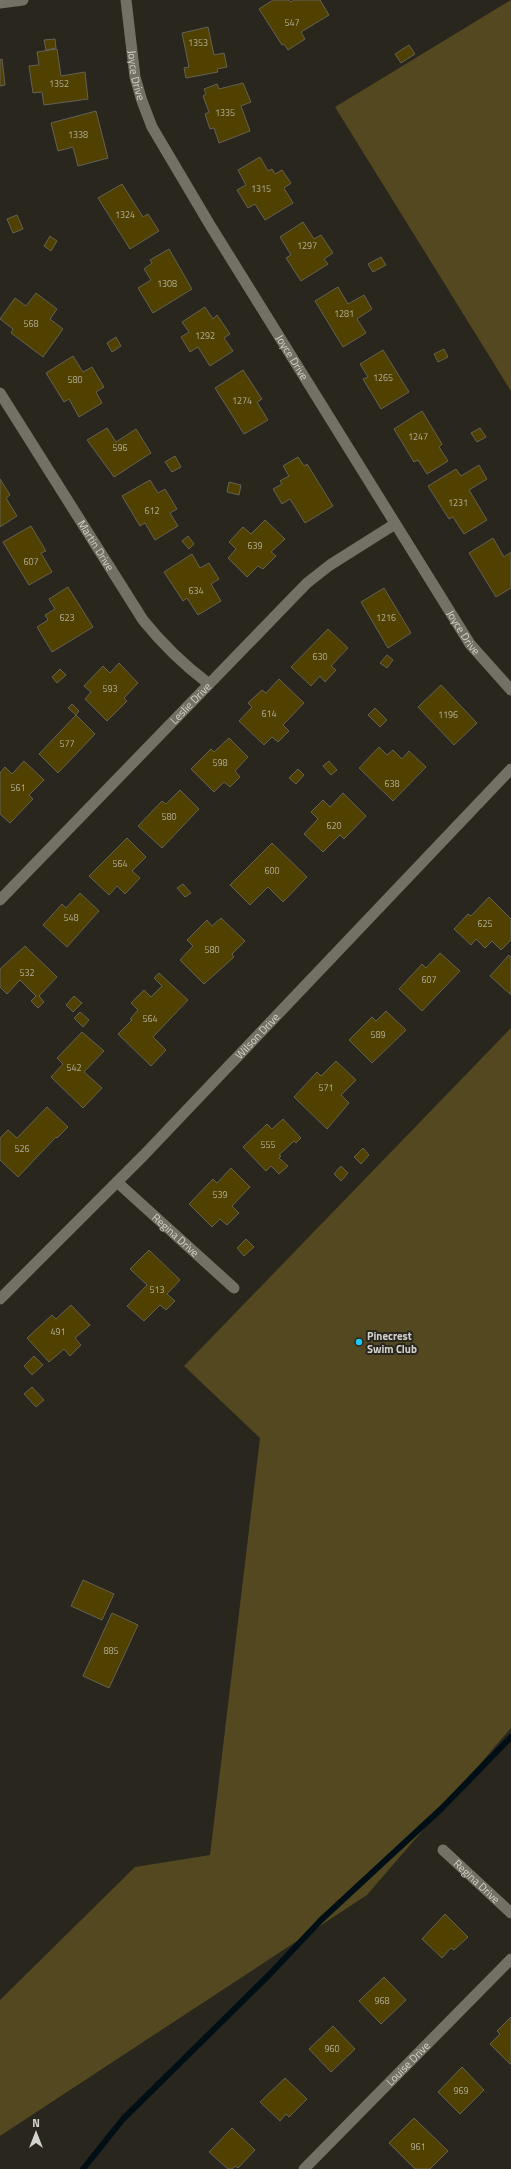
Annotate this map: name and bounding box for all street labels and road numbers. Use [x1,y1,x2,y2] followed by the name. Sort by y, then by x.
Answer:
[124,49,149,103] street label: Joyce Drive
[272,332,313,384] street label: Joyce Drive
[74,517,118,574] street label: Martin Drive
[443,607,484,659] street label: Joyce Drive
[166,678,215,728] street label: Leslie Drive
[231,1009,283,1062] street label: Wilson Drive
[149,1210,203,1261] street label: Regina Drive
[450,1856,504,1907] street label: Regina Drive
[382,2038,434,2089] street label: Louise Drive

